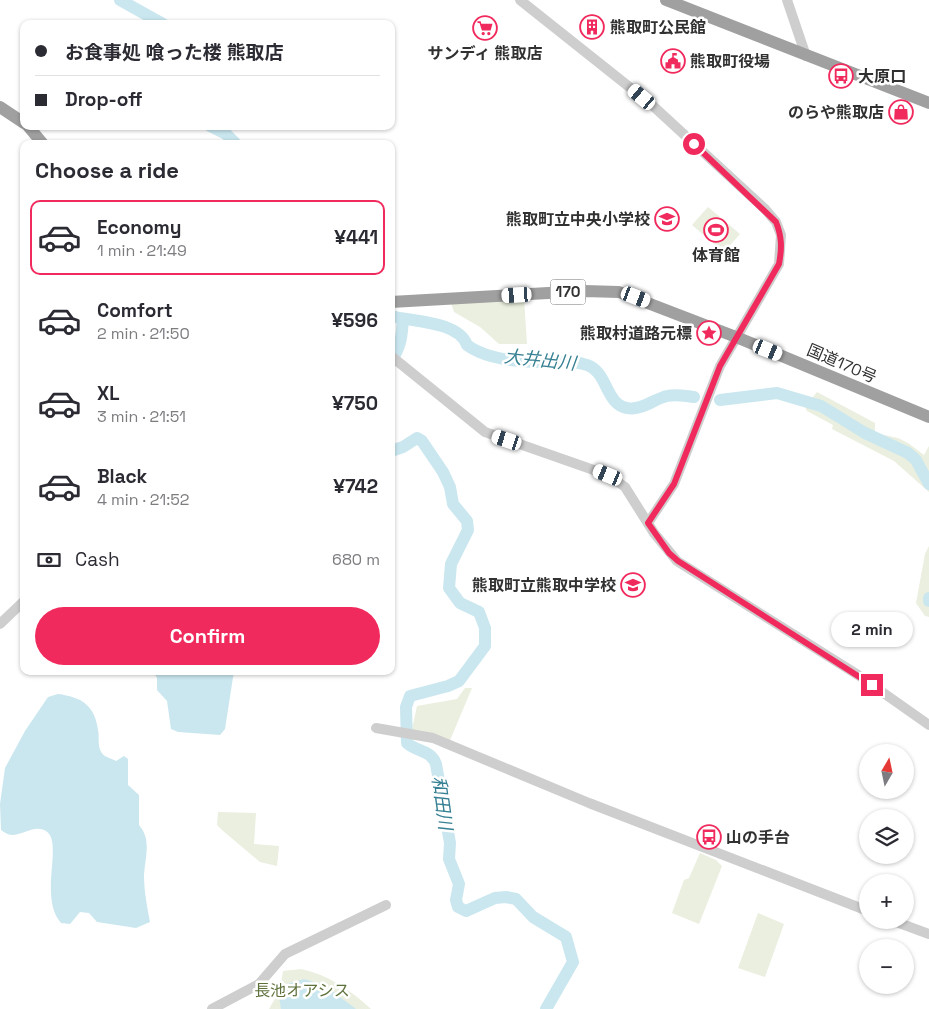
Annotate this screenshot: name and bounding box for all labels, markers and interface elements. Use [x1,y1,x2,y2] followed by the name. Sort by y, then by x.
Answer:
[579,14,605,40] building icon: 熊取町公民館
[472,15,498,41] supermarket icon: サンディ 熊取店
[610,17,706,38] place label: 熊取町公民館
[65,40,284,65] text: お食事処 喰った楼 熊取店
[428,43,542,64] place label: サンディ 熊取店
[660,48,686,74] public building icon: 熊取町役場
[690,51,770,72] place label: 熊取町役場
[828,63,854,89] bus stop icon: 大原口
[858,66,906,87] place label: 大原口
[625,82,658,112] car
[65,87,143,112] text: Drop-off
[888,99,914,125] shop icon: のらや熊取店
[788,102,884,123] place label: のらや熊取店
[683,133,705,155] route start
[35,156,179,184] text: Choose a ride
[654,206,680,232] school or university icon: 熊取町立中央小学校
[506,209,650,230] place label: 熊取町立中央小学校
[37,215,82,260] icon: car
[97,215,181,240] text: Economy
[703,217,729,243] sports icon: 体育館
[334,225,378,250] text: ¥441
[97,240,187,261] text: 1 min · 21:49
[692,245,740,266] place label: 体育館
[550,280,586,304] road number: 170
[619,285,652,309] car
[501,287,532,303] car
[37,298,82,343] icon: car
[97,298,173,323] text: Comfort
[331,308,378,333] text: ¥596
[696,320,722,346] place icon: 熊取村道路元標
[97,323,190,344] text: 2 min · 21:50
[580,323,692,344] place label: 熊取村道路元標
[751,337,784,363] car
[804,339,880,388] street label: 国道170号
[503,344,579,375] water label: 大井出川
[37,381,82,426] icon: car
[97,381,120,406] text: XL
[332,391,378,416] text: ¥750
[97,406,186,427] text: 3 min · 21:51
[490,428,523,452] car
[591,462,624,488] car
[37,464,82,509] icon: car
[97,464,147,489] text: Black
[333,474,378,499] text: ¥742
[97,489,189,510] text: 4 min · 21:52
[35,546,63,574] icon: cash
[75,547,120,572] text: Cash
[332,549,380,570] text: 680 m
[620,572,646,598] school or university icon: 熊取町立熊取中学校
[472,575,616,596] place label: 熊取町立熊取中学校
[35,607,380,665] button: Confirm
[831,612,913,648] callout: 2 min
[851,619,893,640] text: 2 min
[861,674,883,696] route end
[859,744,914,799] north arrow
[859,744,914,994] map controls
[427,775,458,833] water label: 和田川
[859,809,914,864] button: layers
[696,824,722,850] bus stop icon: 山の手台
[726,827,790,848] place label: 山の手台
[859,874,914,929] button: +
[859,939,914,994] button: −
[254,980,350,1001] park label: 長池オアシス

